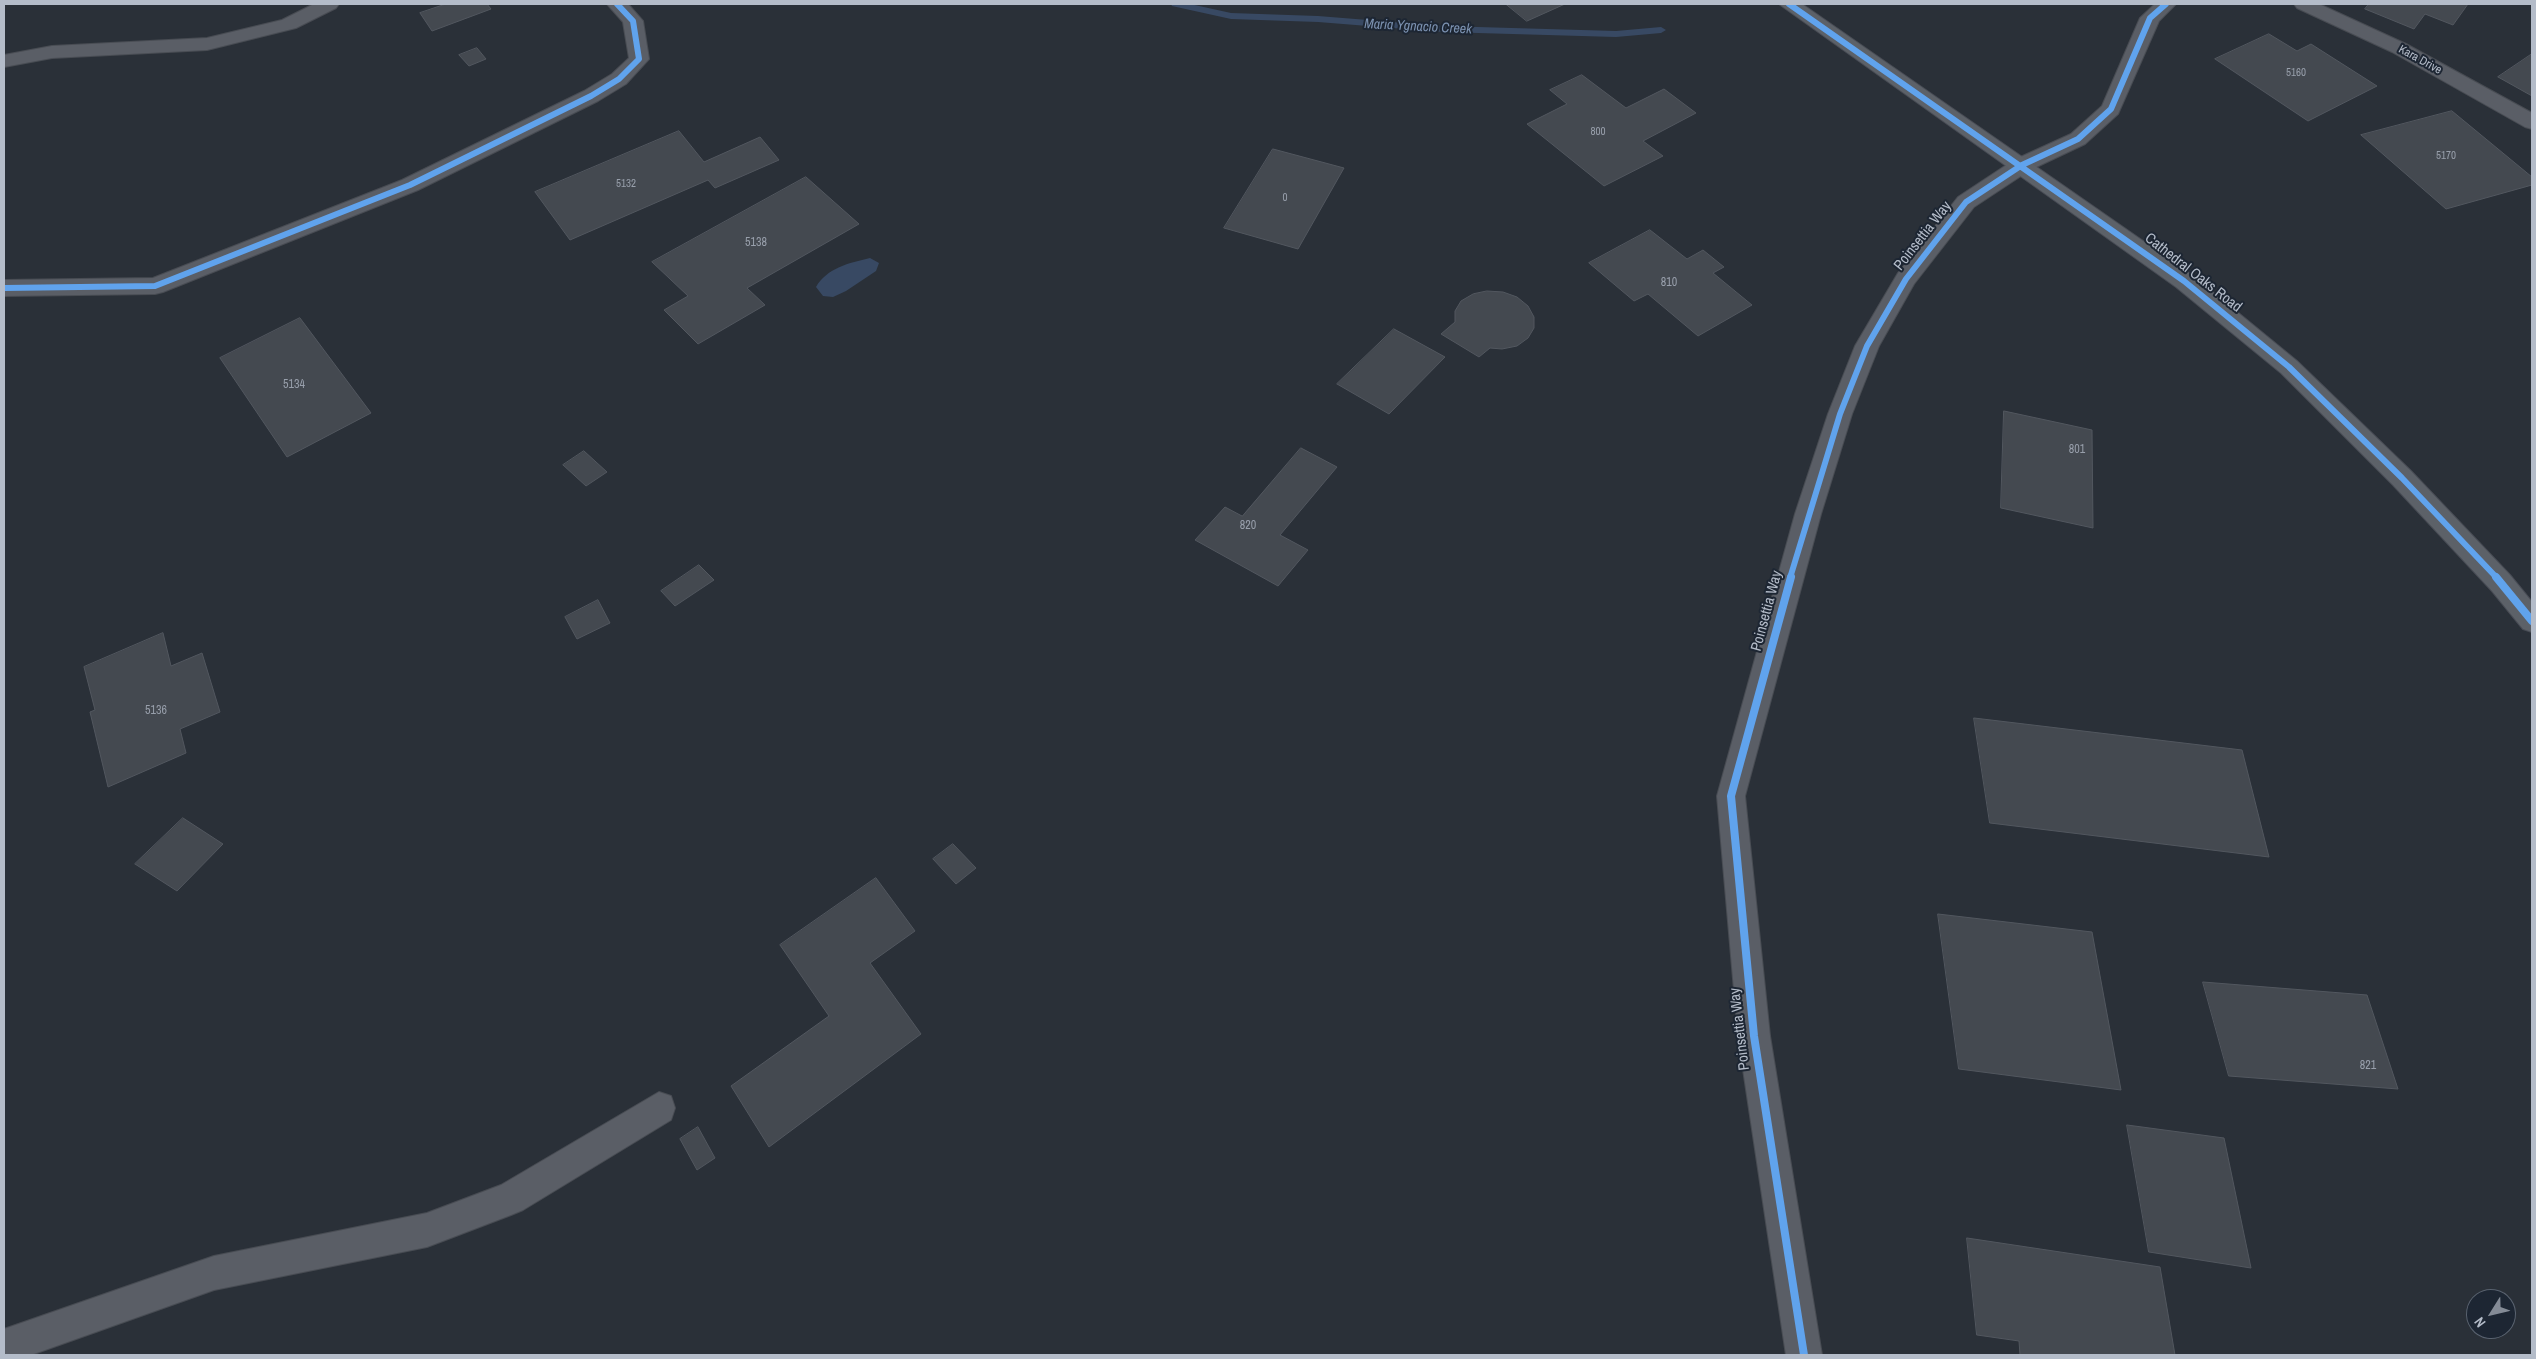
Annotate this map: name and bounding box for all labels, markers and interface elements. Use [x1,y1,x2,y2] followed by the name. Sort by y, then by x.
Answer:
[1364,16,1472,38] water label: Maria Ygnacio Creek
[2396,42,2444,78] street label: Kara Drive
[2286,66,2306,80] house number: 5160
[1590,125,1606,139] house number: 800
[2436,149,2456,163] house number: 5170
[616,177,636,191] house number: 5132
[1282,191,1288,205] house number: 0
[1890,198,1956,274] street label: Poinsettia Way
[2141,229,2245,317] street label: Cathedral Oaks Road
[745,236,767,250] house number: 5138
[1661,276,1677,290] house number: 810
[283,378,305,392] house number: 5134
[2069,443,2085,457] house number: 801
[1240,519,1256,533] house number: 820
[1748,569,1786,653] street label: Poinsettia Way
[145,704,167,718] house number: 5136
[1726,987,1754,1071] street label: Poinsettia Way
[2360,1059,2376,1073] house number: 821
[2466,1289,2516,1339] north arrow
[2470,1314,2489,1331] text: N

